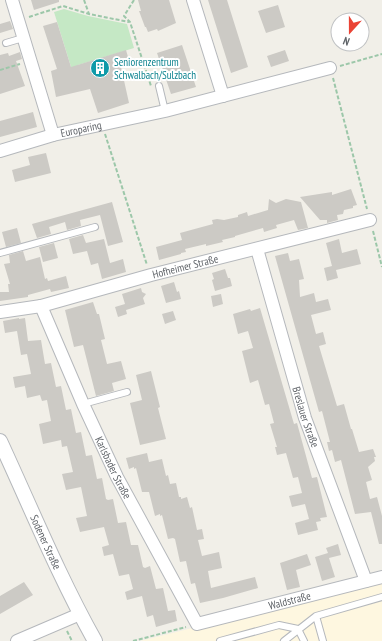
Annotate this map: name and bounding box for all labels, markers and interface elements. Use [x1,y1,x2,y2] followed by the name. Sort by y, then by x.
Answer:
[330,12,370,52] north arrow
[341,34,352,49] text: N
[114,55,196,82] place label: Seniorenzentrum Schwalbach/Sulzbach
[89,57,111,79] building icon: Seniorenzentrum Schwalbach/Sulzbach
[59,118,103,140] street label: Europaring
[151,251,220,281] street label: Hofheimer Straße
[289,385,323,450] street label: Breslauer Straße
[92,434,135,502] street label: Karlsbader Straße
[27,513,65,572] street label: Sodener Straße
[267,588,312,613] street label: Waldstraße

